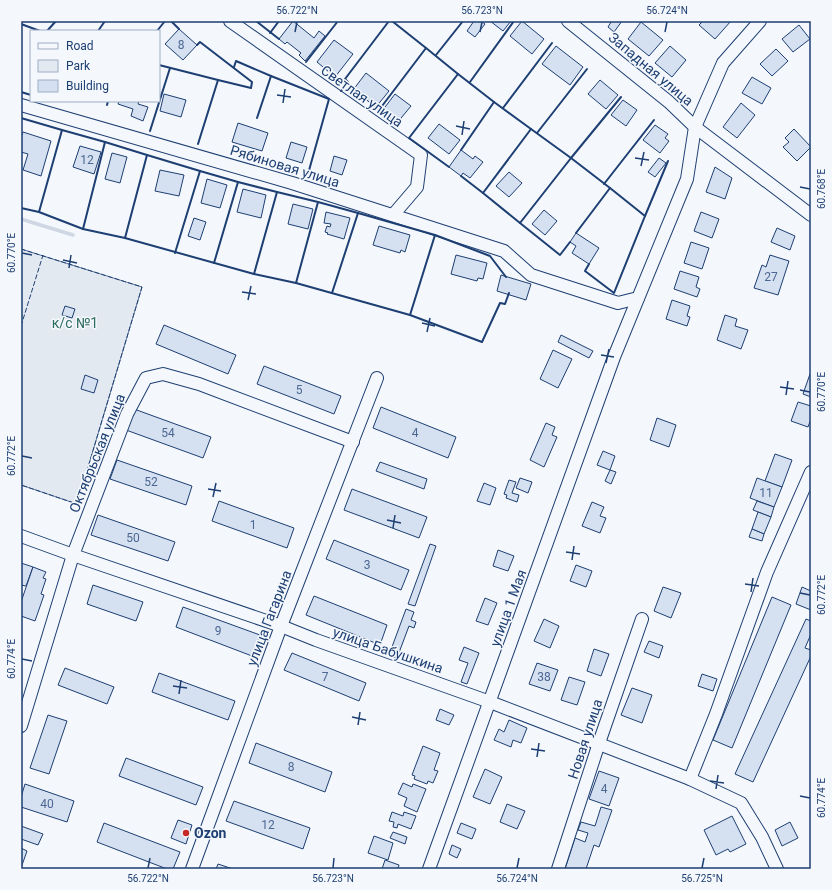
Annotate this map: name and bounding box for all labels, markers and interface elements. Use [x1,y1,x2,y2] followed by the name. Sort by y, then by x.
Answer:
[276,5,318,16] text: 56.722°N
[461,5,503,16] text: 56.723°N
[646,5,688,16] text: 56.724°N
[606,29,696,109] street label: Западная улица
[30,30,160,102] legend
[178,38,185,52] house number: 8
[66,39,94,53] text: Road
[66,59,91,73] text: Park
[318,62,406,130] street label: Светлая улица
[66,79,109,93] text: Building
[228,142,342,190] street label: Рябиновая улица
[80,153,94,167] house number: 12
[816,169,827,209] text: 60.768°E
[6,233,17,273] text: 60.770°E
[764,270,778,284] house number: 27
[52,315,98,331] park label: к/с №1
[816,372,827,412] text: 60.770°E
[296,383,303,397] house number: 5
[66,391,128,515] street label: Октябрьская улица
[161,426,175,440] house number: 54
[412,426,419,440] house number: 4
[6,436,17,476] text: 60.772°E
[144,475,158,489] house number: 52
[759,486,773,500] house number: 11
[250,518,256,532] house number: 1
[126,531,140,545] house number: 50
[364,558,370,572] house number: 3
[487,567,529,649] street label: улица 1 Мая
[243,568,295,668] street label: улица Гагарина
[816,575,827,615] text: 60.772°E
[215,624,221,638] house number: 9
[331,624,445,676] street label: улица Бабушкина
[6,639,17,679] text: 60.774°E
[322,670,329,684] house number: 7
[537,670,551,684] house number: 38
[565,697,605,781] street label: Новая улица
[288,760,295,774] house number: 8
[816,778,827,818] text: 60.774°E
[601,782,608,796] house number: 4
[40,797,54,811] house number: 40
[261,818,275,832] house number: 12
[194,825,227,841] place label: Ozon
[181,828,191,838] marker: Ozon
[127,873,169,884] text: 56.722°N
[312,873,354,884] text: 56.723°N
[496,873,538,884] text: 56.724°N
[681,873,723,884] text: 56.725°N

